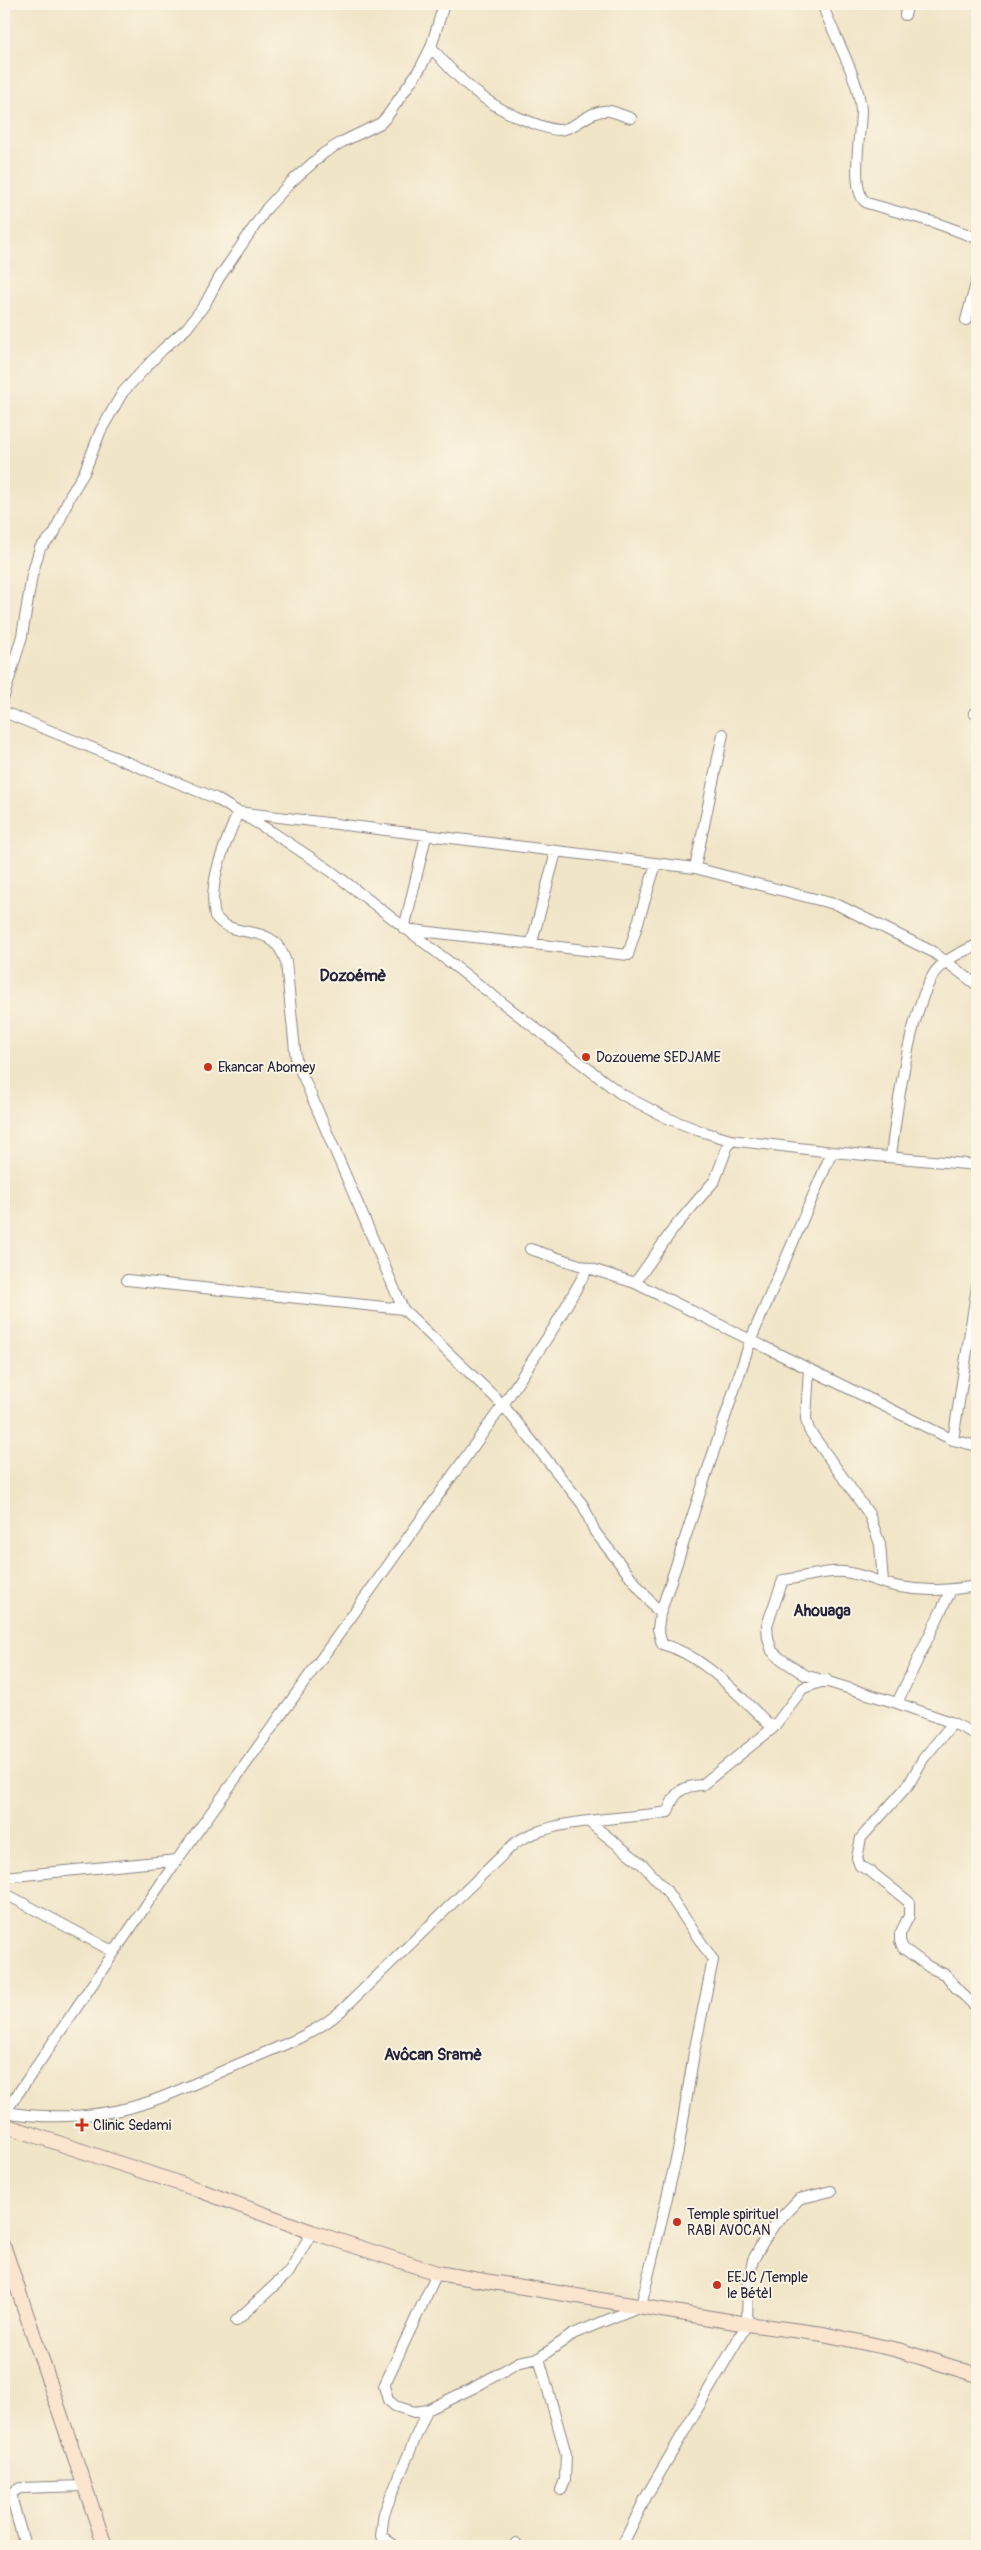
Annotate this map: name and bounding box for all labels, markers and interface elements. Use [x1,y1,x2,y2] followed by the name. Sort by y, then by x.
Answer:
[320,966,387,986] district label: Dozoémè
[596,1049,721,1066] place label: Dozoueme SEDJAME
[580,1051,592,1063] marker: Dozoueme SEDJAME
[218,1059,315,1076] place label: Ekancar Abomey
[202,1061,214,1073] marker: Ekancar Abomey
[793,1601,851,1621] district label: Ahouaga
[384,2045,483,2065] district label: Avôcan Sramè
[93,2117,172,2134] place label: Clinic Sedami
[75,2118,89,2132] marker: Clinic Sedami
[687,2206,779,2239] place label: Temple spirituel RABI AVOCAN
[671,2216,683,2228] marker: Temple spirituel RABI AVOCAN
[727,2269,808,2302] place label: EEJC /Temple le Bétèl
[711,2279,723,2291] marker: EEJC /Temple le Bétèl

